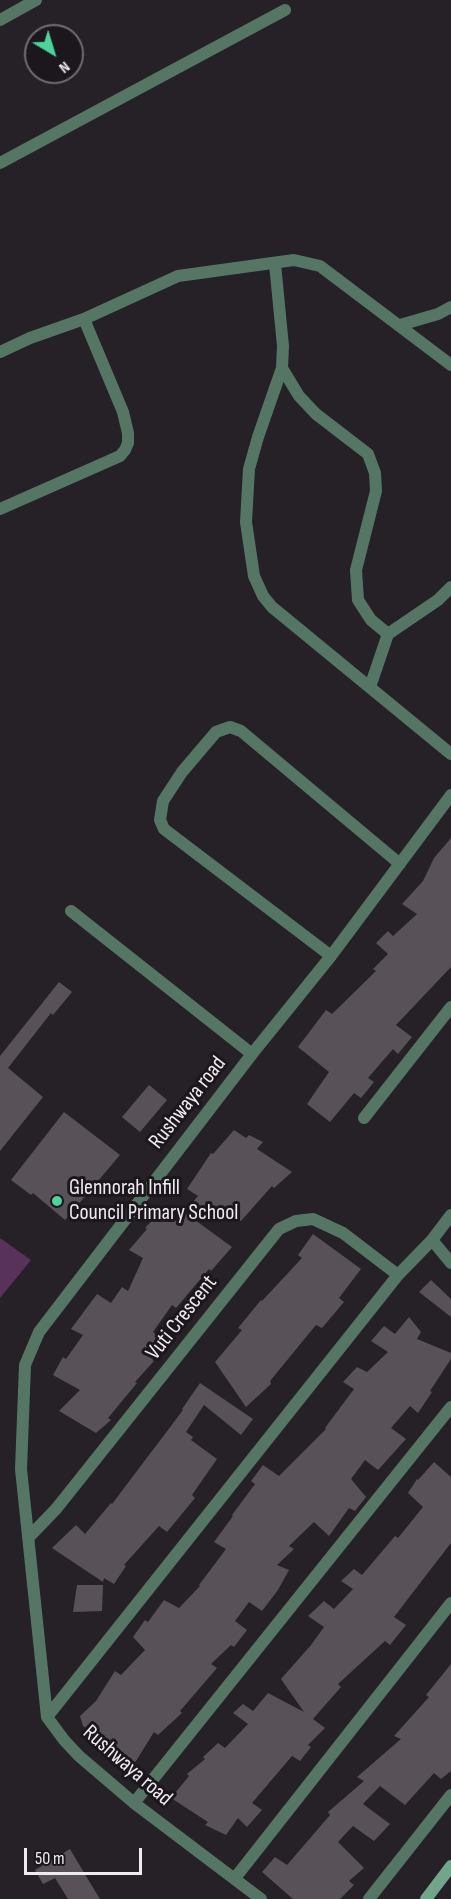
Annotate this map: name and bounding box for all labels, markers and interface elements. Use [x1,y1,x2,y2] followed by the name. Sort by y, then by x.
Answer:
[24,24,84,84] north arrow
[55,57,73,77] text: N
[144,1052,232,1154] street label: Rushwaya road
[69,1175,238,1226] place label: Glennorah Infill Council Primary School
[50,1194,64,1208] marker: Glennorah Infill Council Primary School
[141,1270,223,1366] street label: Vuti Crescent
[77,1720,177,1812] street label: Rushwaya road
[27,1836,146,1874] scale bar
[35,1848,65,1869] text: 50 m

